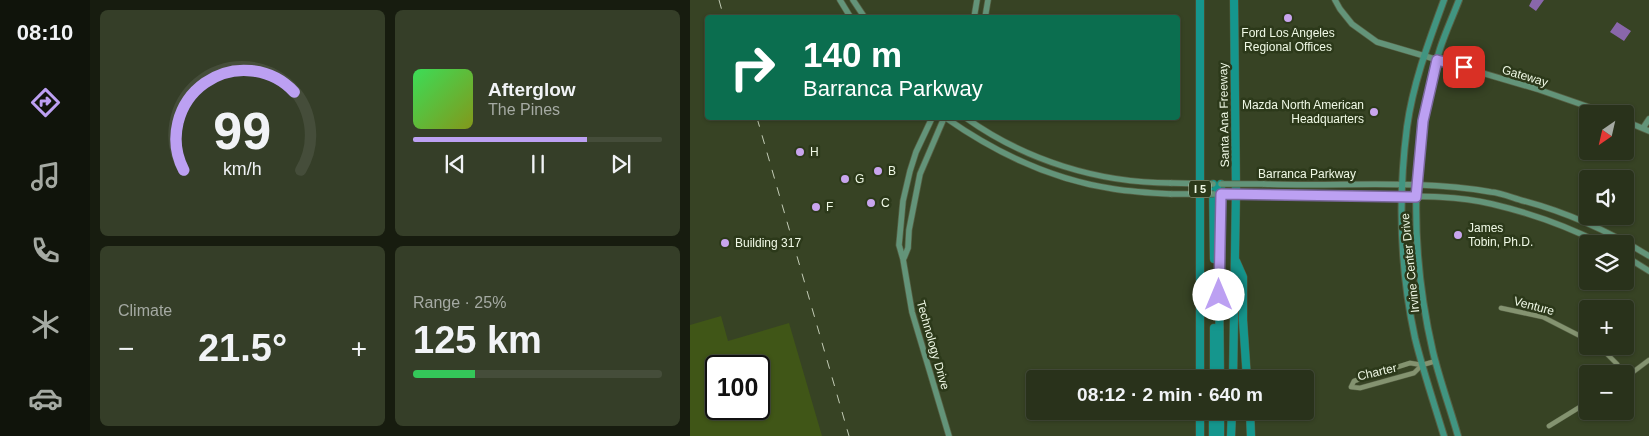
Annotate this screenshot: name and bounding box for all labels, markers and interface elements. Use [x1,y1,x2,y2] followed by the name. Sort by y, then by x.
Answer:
[1282,12,1294,24] marker: Ford Los Angeles Regional Offices
[17,20,73,45] text: 08:10
[1241,26,1335,54] place label: Ford Los Angeles Regional Offices
[720,35,785,100] icon: right
[803,35,902,74] text: 140 m
[1443,46,1485,88] pin
[1450,53,1478,81] icon: arrive
[1500,62,1550,90] street label: Gateway
[1216,63,1232,167] street label: Santa Ana Freeway
[803,76,983,101] text: Barranca Parkway
[488,79,576,100] text: Afterglow
[28,85,63,120] icon: directions
[1242,98,1364,126] place label: Mazda North American Headquarters
[488,101,560,118] text: The Pines
[214,102,271,160] text: 99
[1579,105,1634,160] north arrow
[1579,105,1634,420] map controls
[1368,106,1380,118] marker: Mazda North American Headquarters
[810,145,819,159] place label: H
[794,146,806,158] marker: H
[441,150,469,178] icon: previous
[524,150,552,178] icon: pause
[607,150,635,178] icon: next
[28,159,63,194] icon: music
[223,159,262,179] text: km/h
[888,164,896,178] place label: B
[872,165,884,177] marker: B
[1258,167,1356,181] street label: Barranca Parkway
[1579,170,1634,225] button: sound
[855,172,864,186] place label: G
[839,173,851,185] marker: G
[1189,180,1211,198] road number: I 5
[881,196,890,210] place label: C
[865,197,877,209] marker: C
[826,200,833,214] place label: F
[810,201,822,213] marker: F
[1398,212,1422,313] street label: Irvine Center Drive
[1468,221,1533,249] place label: James Tobin, Ph.D.
[1452,229,1464,241] marker: James Tobin, Ph.D.
[28,233,63,268] icon: phone
[1579,235,1634,290] button: layers
[735,236,801,250] place label: Building 317
[719,237,731,249] marker: Building 317
[1192,268,1244,320] position arrow
[413,294,506,311] text: Range · 25%
[1512,294,1556,318] street label: Venture
[914,299,953,391] street label: Technology Drive
[1579,300,1634,355] button: +
[118,302,172,319] text: Climate
[28,307,63,342] icon: climate
[413,319,542,361] text: 125 km
[198,327,287,369] text: 21.5°
[118,333,134,364] text: −
[351,333,367,364] text: +
[705,355,770,420] speed limit sign: 100
[1356,361,1398,383] street label: Charter
[1579,365,1634,420] button: −
[28,381,63,416] icon: car
[1077,384,1263,405] text: 08:12 · 2 min · 640 m

